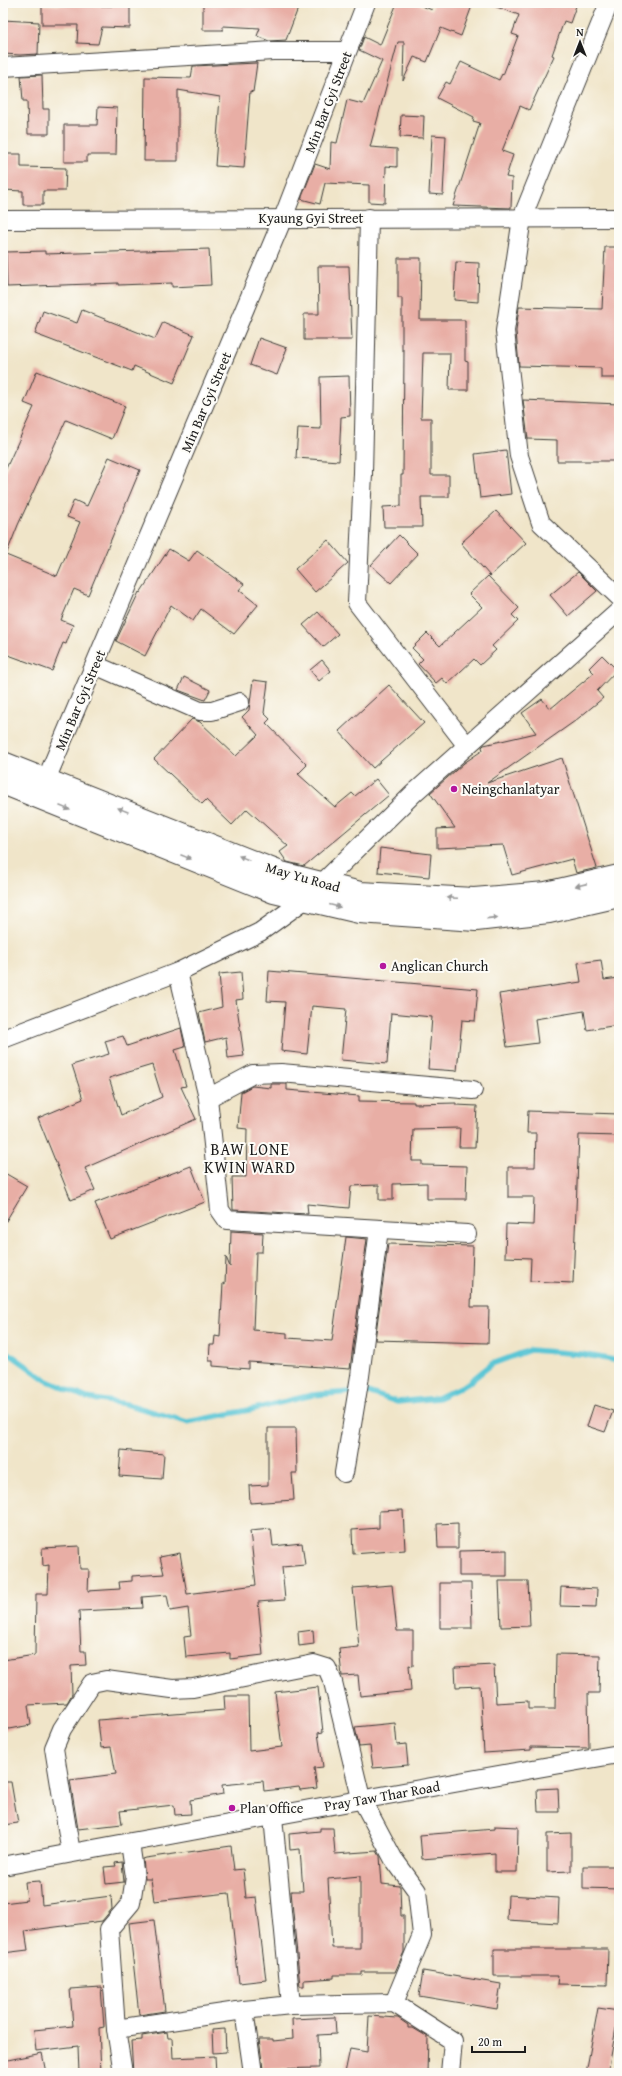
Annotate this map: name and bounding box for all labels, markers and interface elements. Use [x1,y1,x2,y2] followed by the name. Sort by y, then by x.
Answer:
[560,22,600,62] north arrow
[576,24,584,40] text: N
[299,48,357,156] street label: Min Bar Gyi Street
[259,208,363,228] street label: Kyaung Gyi Street
[176,349,236,455] street label: Min Bar Gyi Street
[50,647,110,753] street label: Min Bar Gyi Street
[462,779,560,799] place label: Neingchanlatyar
[449,784,459,794] marker: Neingchanlatyar
[60,806,72,812] one-way arrow
[116,807,128,813] one-way arrow
[180,854,192,860] one-way arrow
[237,855,249,861] one-way arrow
[263,857,343,897] street label: May Yu Road
[575,882,587,888] one-way arrow
[445,895,458,901] one-way arrow
[329,904,342,910] one-way arrow
[486,915,498,921] one-way arrow
[391,956,489,976] place label: Anglican Church
[378,961,388,971] marker: Anglican Church
[204,1137,296,1179] district label: BAW LONE KWIN WARD
[323,1776,442,1816] street label: Pray Taw Thar Road
[240,1798,304,1818] place label: Plan Office
[227,1803,237,1813] marker: Plan Office
[472,2028,525,2054] scale bar
[478,2033,502,2050] text: 20 m

